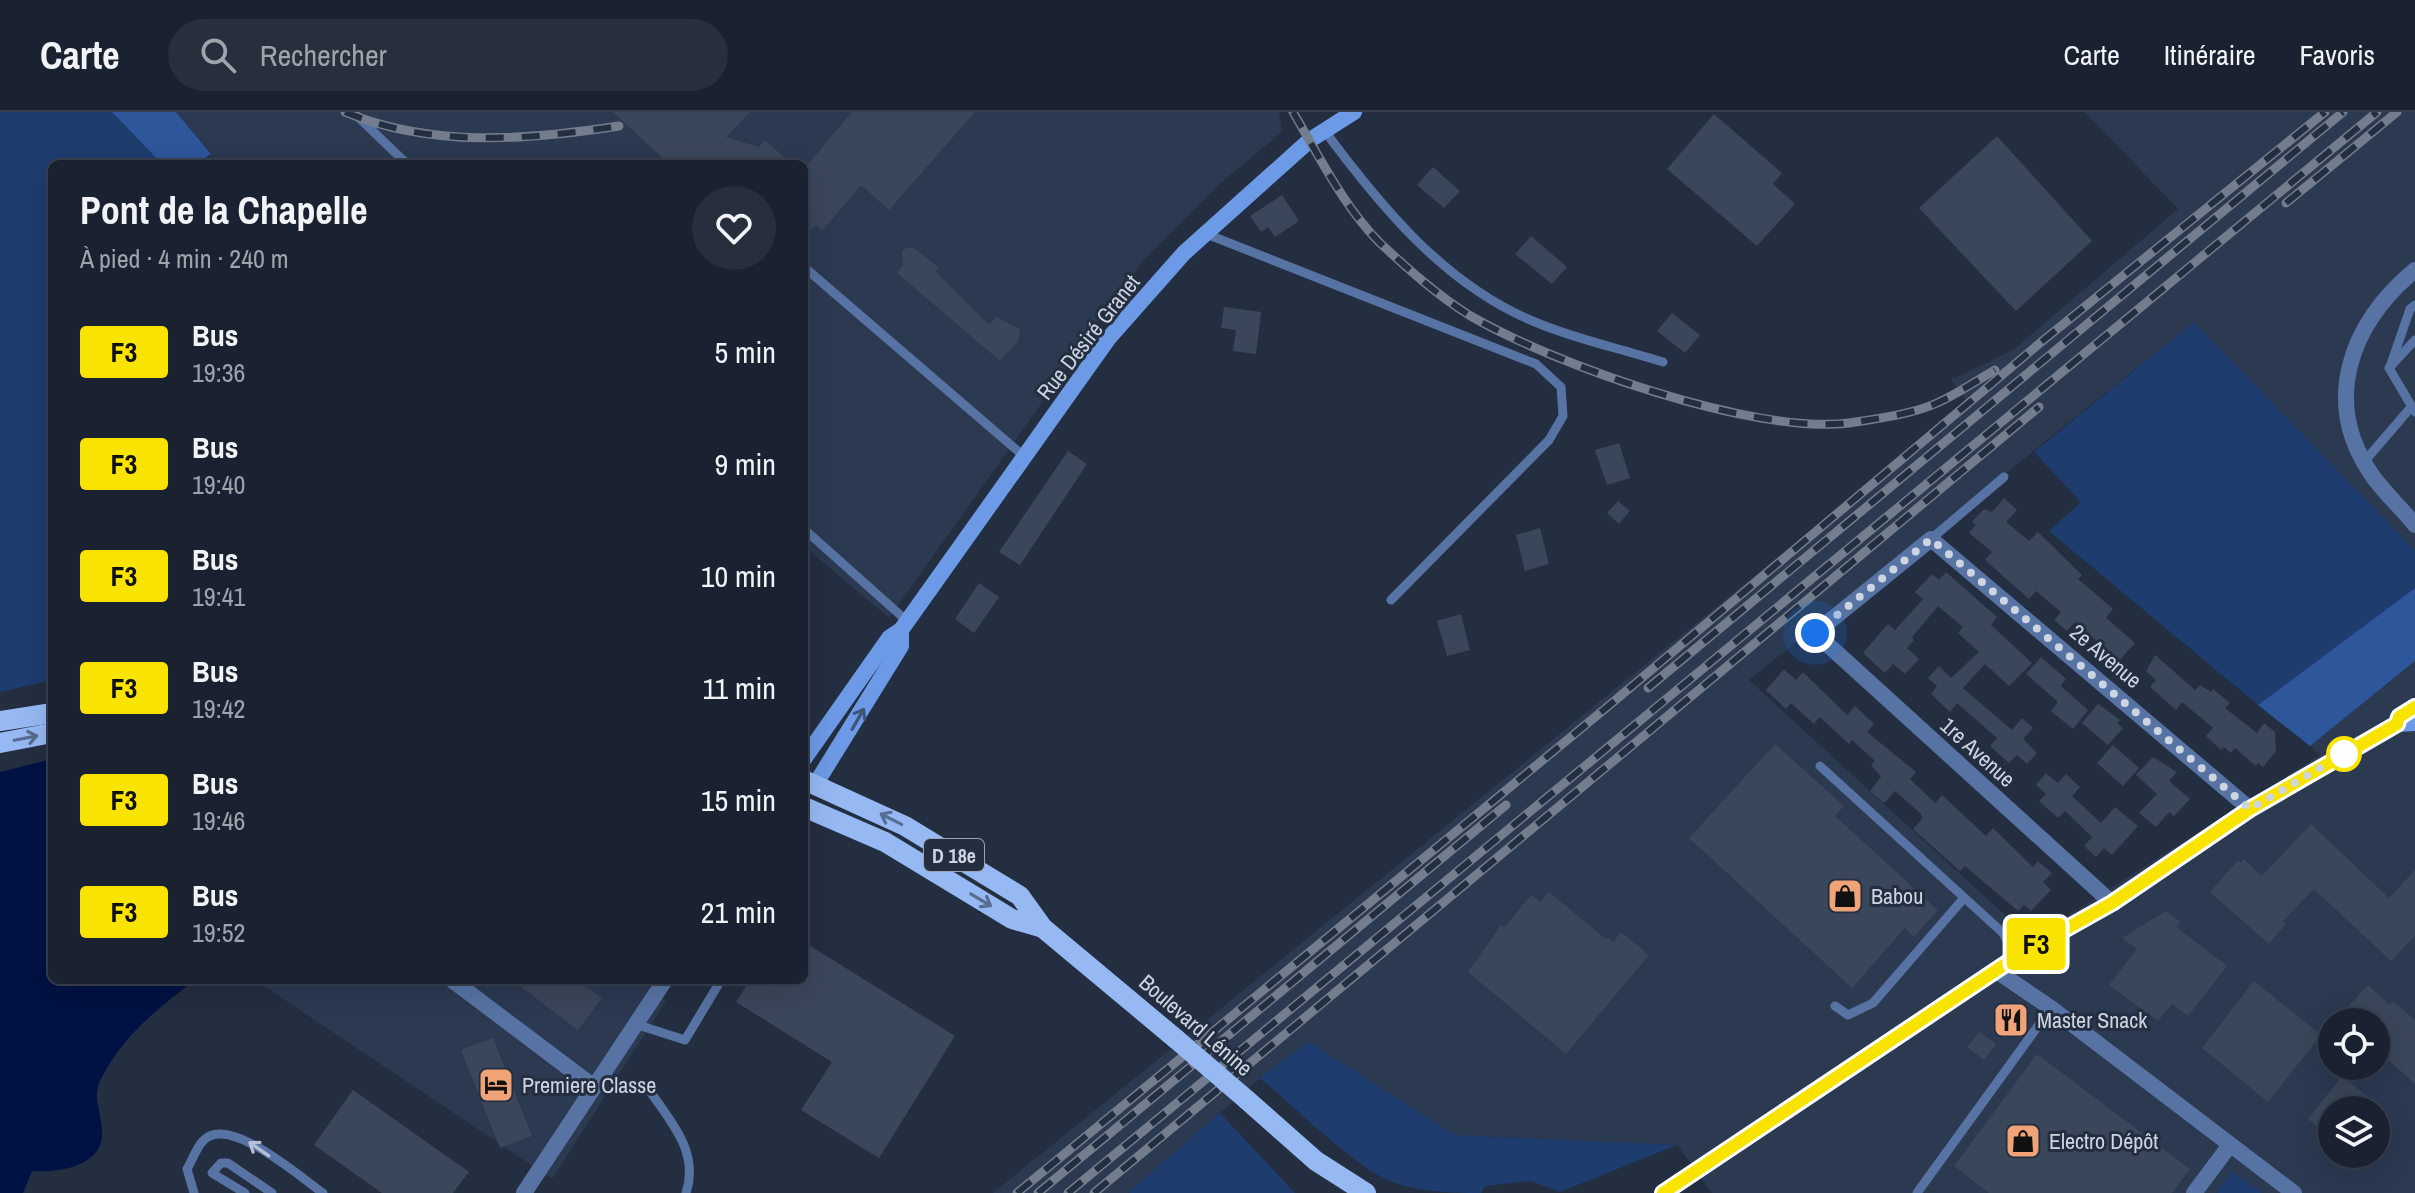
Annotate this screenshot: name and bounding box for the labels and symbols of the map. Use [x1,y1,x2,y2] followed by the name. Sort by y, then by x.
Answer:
[1030,268,1146,406] street label: Rue Désiré Granet
[1795,613,1835,653] your location
[2064,617,2148,695] street label: 2e Avenue
[851,708,866,732] one-way arrow
[1934,710,2022,794] street label: 1re Avenue
[13,729,38,744] one-way arrow
[2327,737,2361,771] unlabelled marker
[879,811,903,827] one-way arrow
[924,839,984,871] road number: D 18e
[1826,877,1864,915] shop icon: Babou
[1871,881,1923,911] place label: Babou
[969,892,992,908] one-way arrow
[2000,918,2072,970] line badge: F3
[1133,967,1259,1083] street label: Boulevard Lénine
[1992,1001,2030,1039] restaurant icon: Master Snack
[2037,1005,2148,1035] place label: Master Snack
[477,1066,515,1104] hotel icon: Premiere Classe
[522,1070,656,1100] place label: Premiere Classe
[2004,1122,2042,1160] shop icon: Electro Dépôt
[2049,1126,2158,1156] place label: Electro Dépôt
[249,1141,271,1157] one-way arrow

